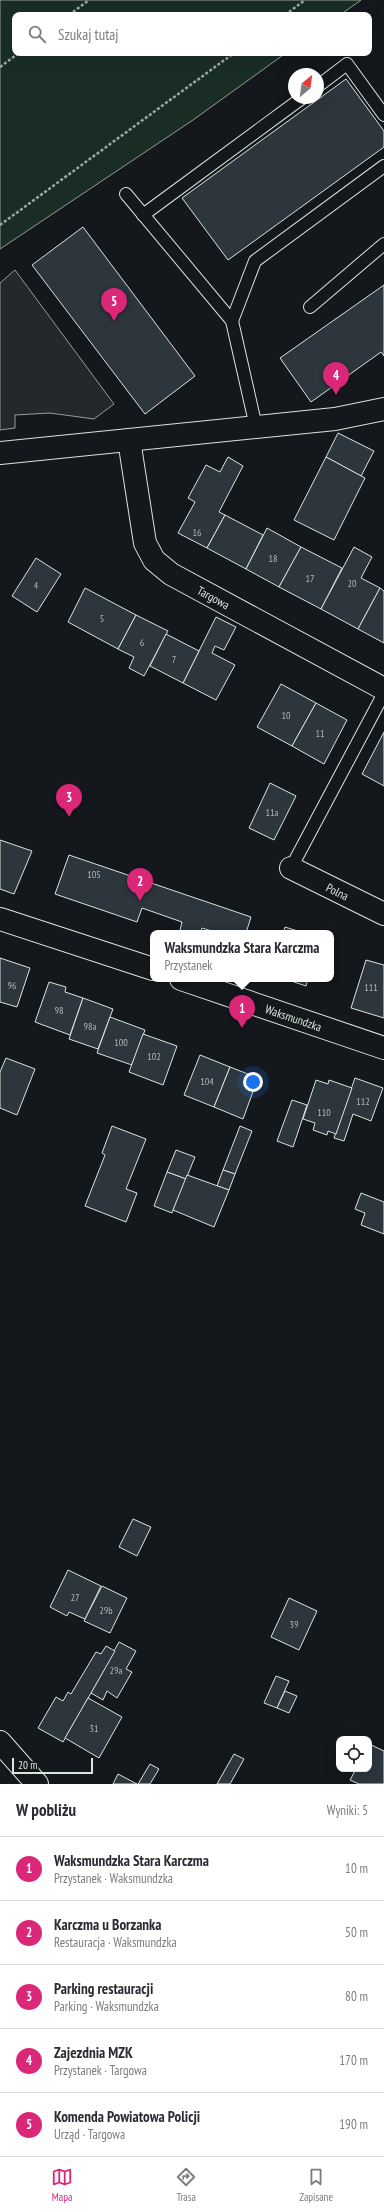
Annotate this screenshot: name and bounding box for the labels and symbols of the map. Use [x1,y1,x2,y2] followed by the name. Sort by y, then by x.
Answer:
[288,68,324,104] north arrow
[101,288,127,321] pin: 5
[323,362,349,395] pin: 4
[193,526,202,539] house number: 16
[269,552,278,565] house number: 18
[306,572,315,585] house number: 17
[348,577,357,590] house number: 20
[34,579,39,592] house number: 4
[195,582,233,612] street label: Targowa
[100,612,104,625] house number: 5
[140,636,145,649] house number: 6
[172,653,176,666] house number: 7
[282,709,291,722] house number: 10
[316,727,325,740] house number: 11
[56,784,82,817] pin: 3
[266,806,279,819] house number: 11a
[87,868,101,881] house number: 105
[127,868,153,901] pin: 2
[324,879,351,903] street label: Polna
[8,979,17,992] house number: 96
[364,981,378,994] house number: 111
[229,995,255,1028] pin: 1
[264,1001,324,1034] street label: Waksmundzka
[55,1004,64,1017] house number: 98
[84,1020,97,1033] house number: 98a
[114,1036,128,1049] house number: 100
[147,1050,161,1063] house number: 102
[243,1072,263,1092] your location
[200,1075,214,1088] house number: 104
[356,1095,370,1108] house number: 112
[317,1106,331,1119] house number: 110
[71,1591,80,1604] house number: 27
[99,1604,113,1617] house number: 29b
[290,1618,299,1631] house number: 39
[110,1664,123,1677] house number: 29a
[90,1722,99,1735] house number: 31
[12,1756,93,1775] scale bar

